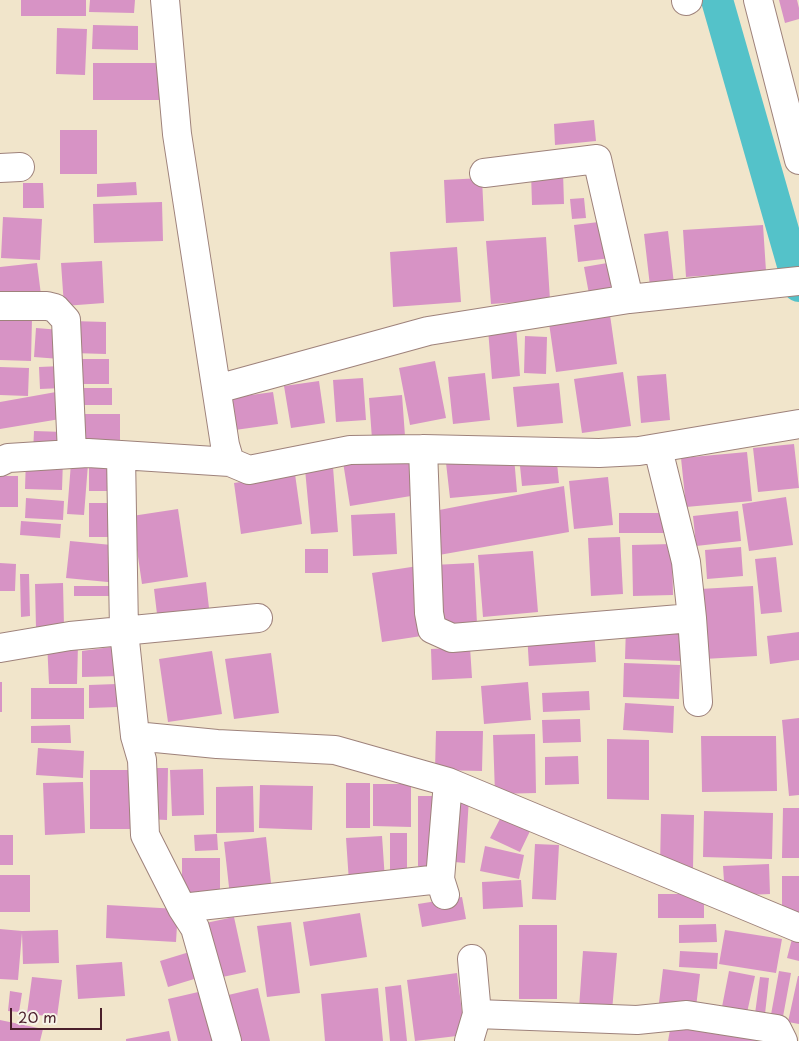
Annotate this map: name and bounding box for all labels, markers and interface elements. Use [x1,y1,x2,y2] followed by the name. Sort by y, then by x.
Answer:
[12,998,105,1030] scale bar
[18,1005,57,1028] text: 20 m

